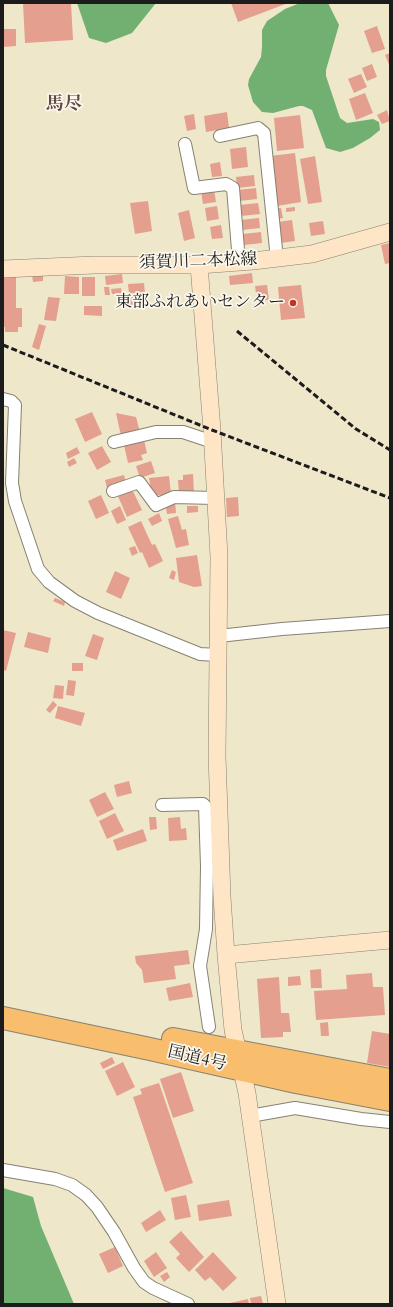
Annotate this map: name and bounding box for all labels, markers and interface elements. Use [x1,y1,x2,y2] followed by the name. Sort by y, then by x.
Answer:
[46,94,82,116] district label: 馬尽
[138,250,258,274] street label: 須賀川二本松線
[115,293,285,313] place label: 東部ふれあいセンター
[288,298,298,308] marker: 東部ふれあいセンター
[166,1042,228,1076] street label: 国道4号

